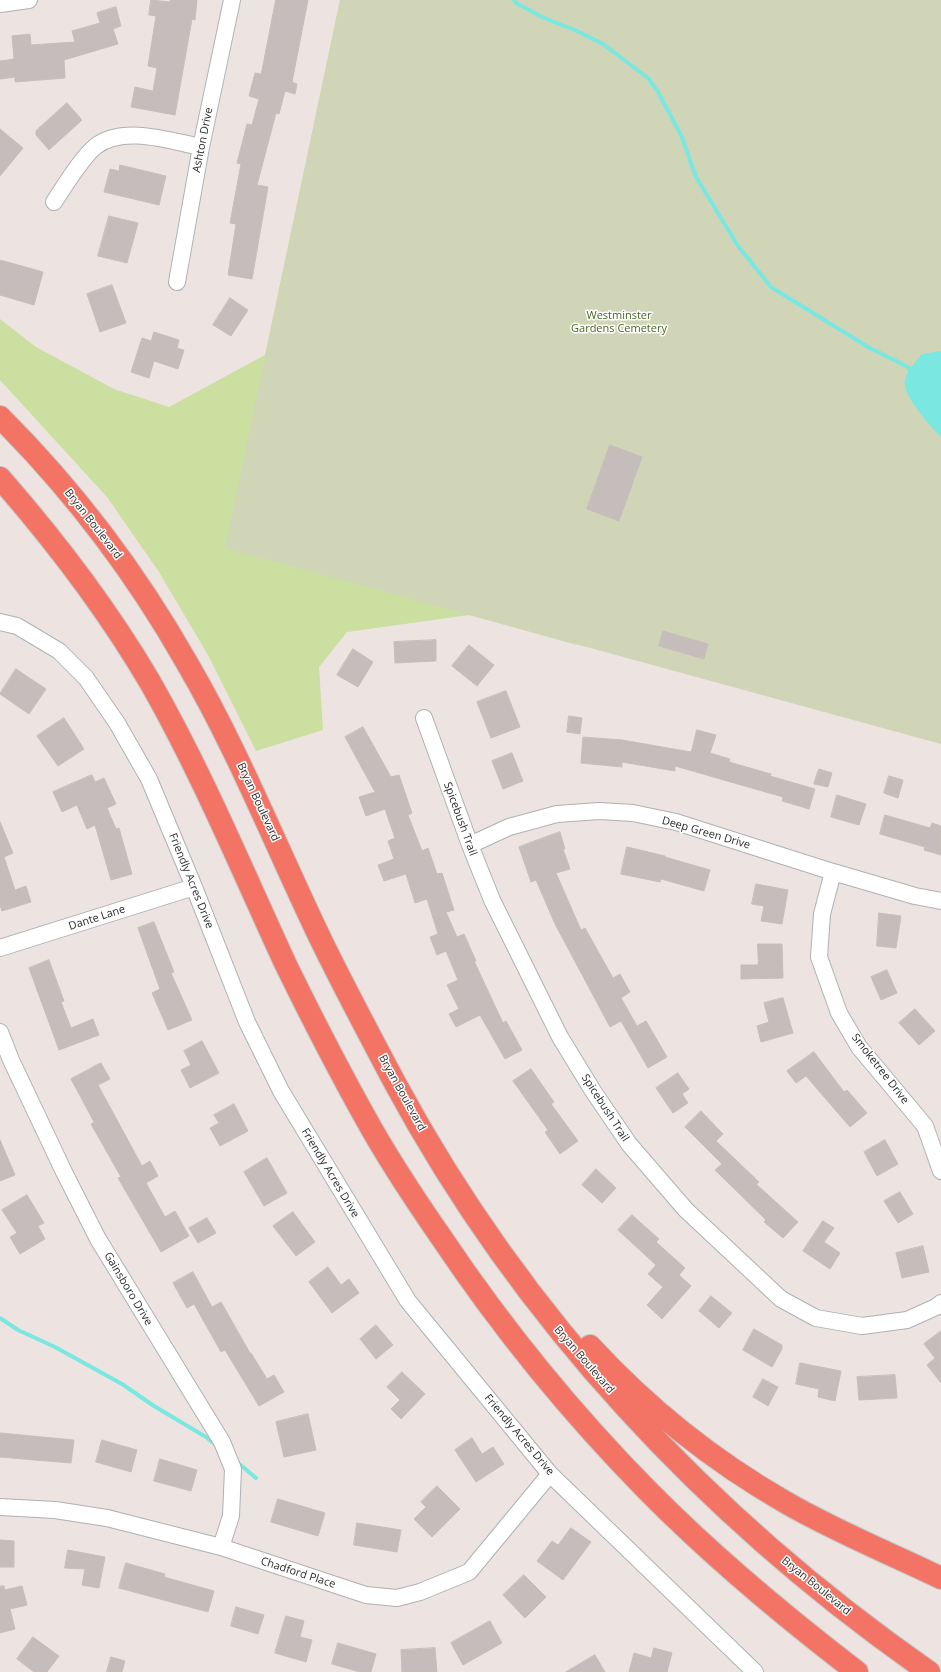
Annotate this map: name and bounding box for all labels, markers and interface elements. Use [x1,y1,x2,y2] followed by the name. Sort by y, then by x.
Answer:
[190,106,216,174] street label: Ashton Drive
[571,309,667,335] park label: Westminster Gardens Cemetery
[62,486,124,562] street label: Bryan Boulevard
[234,761,282,843] street label: Bryan Boulevard
[441,780,479,858] street label: Spicebush Trail
[660,814,752,852] street label: Deep Green Drive
[166,831,216,931] street label: Friendly Acres Drive
[67,903,127,933] street label: Dante Lane
[849,1031,911,1107] street label: Smoketree Drive
[376,1053,428,1133] street label: Bryan Boulevard
[578,1072,632,1144] street label: Spicebush Trail
[298,1126,362,1220] street label: Friendly Acres Drive
[101,1250,155,1328] street label: Gainsboro Drive
[551,1324,617,1396] street label: Bryan Boulevard
[481,1392,557,1478] street label: Friendly Acres Drive
[779,1554,853,1618] street label: Bryan Boulevard
[259,1555,337,1591] street label: Chadford Place

